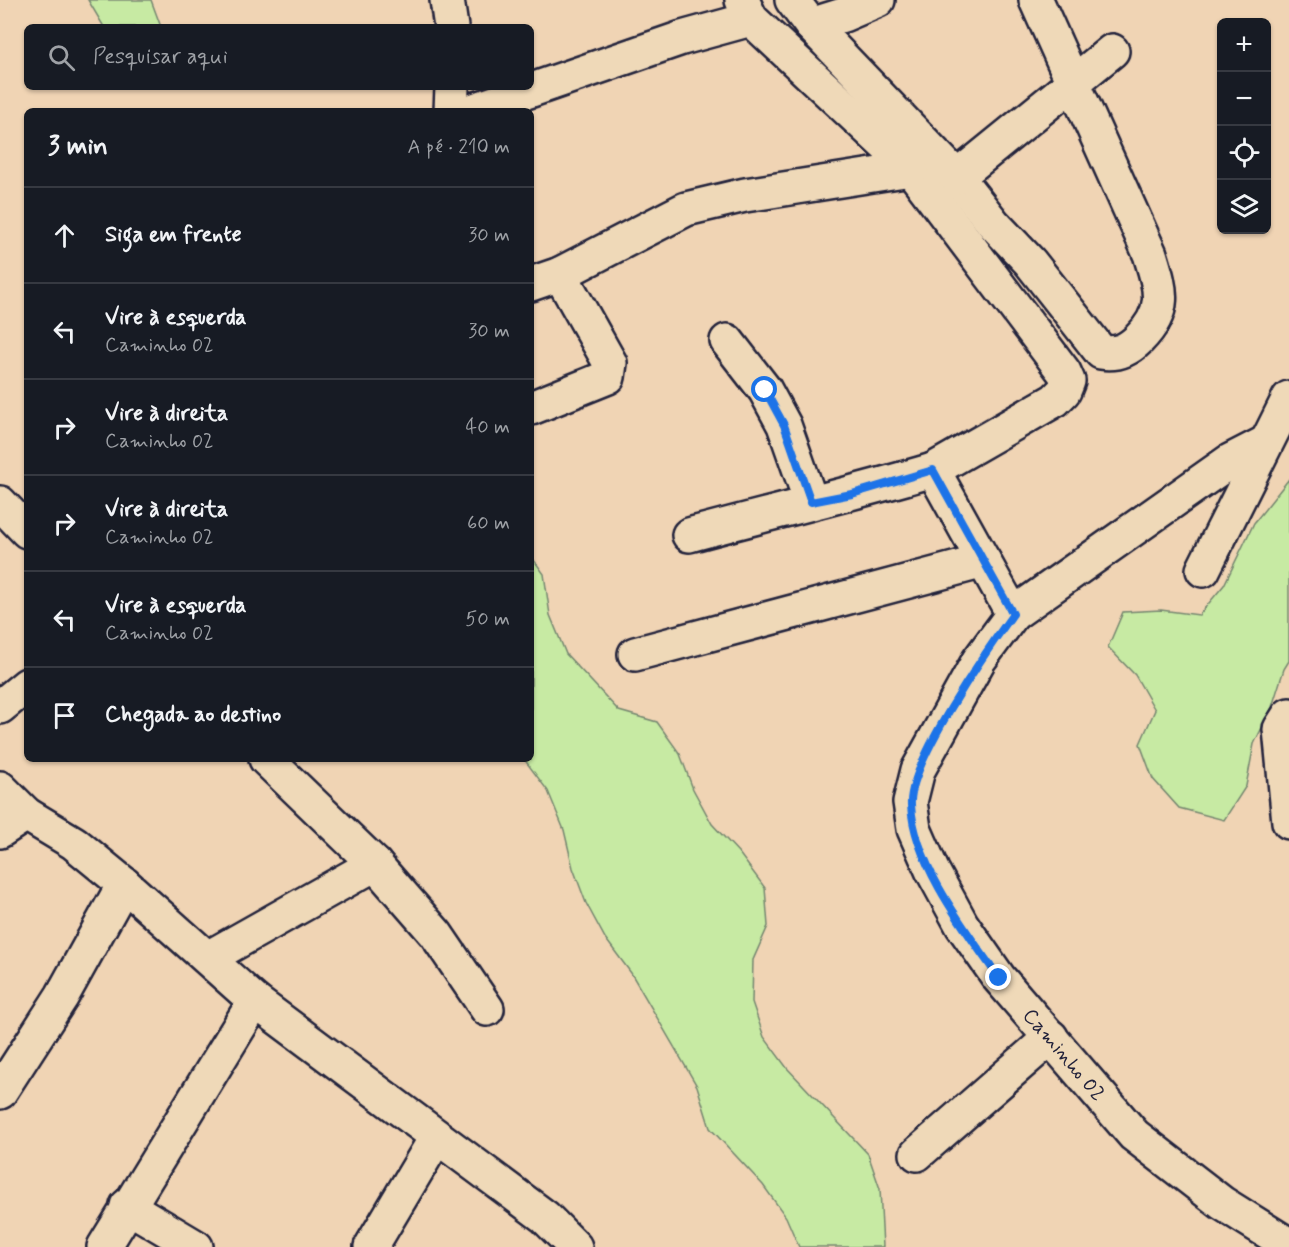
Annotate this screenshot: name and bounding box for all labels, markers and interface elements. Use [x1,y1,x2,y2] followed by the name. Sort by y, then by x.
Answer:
[1217,18,1271,234] map controls
[1217,18,1271,72] button: +
[24,24,534,90] search box
[45,41,78,74] icon: search
[93,43,228,71] text: Pesquisar aqui
[1217,72,1271,126] button: −
[1217,126,1271,180] button: locate
[48,130,108,164] text: 3 min
[407,134,510,161] text: A pé · 210 m
[1217,180,1271,234] button: layers
[48,219,81,252] icon: ahead
[105,221,242,249] text: Siga em frente
[468,222,510,249] text: 30 m
[105,304,246,332] text: Vire à esquerda
[48,315,81,348] icon: left
[468,318,510,345] text: 30 m
[105,332,214,359] text: Caminho 02
[751,376,777,402] route start
[105,400,228,428] text: Vire à direita
[48,411,81,444] icon: right
[466,414,510,441] text: 40 m
[105,428,214,455] text: Caminho 02
[105,496,228,524] text: Vire à direita
[48,507,81,540] icon: right
[467,510,510,537] text: 60 m
[105,524,214,551] text: Caminho 02
[105,592,246,620] text: Vire à esquerda
[48,603,81,636] icon: left
[465,606,510,633] text: 50 m
[105,620,214,647] text: Caminho 02
[48,699,81,732] icon: arrive
[105,701,281,729] text: Chegada ao destino
[985,964,1011,990] route end
[1016,1002,1112,1107] street label: Caminho 02

